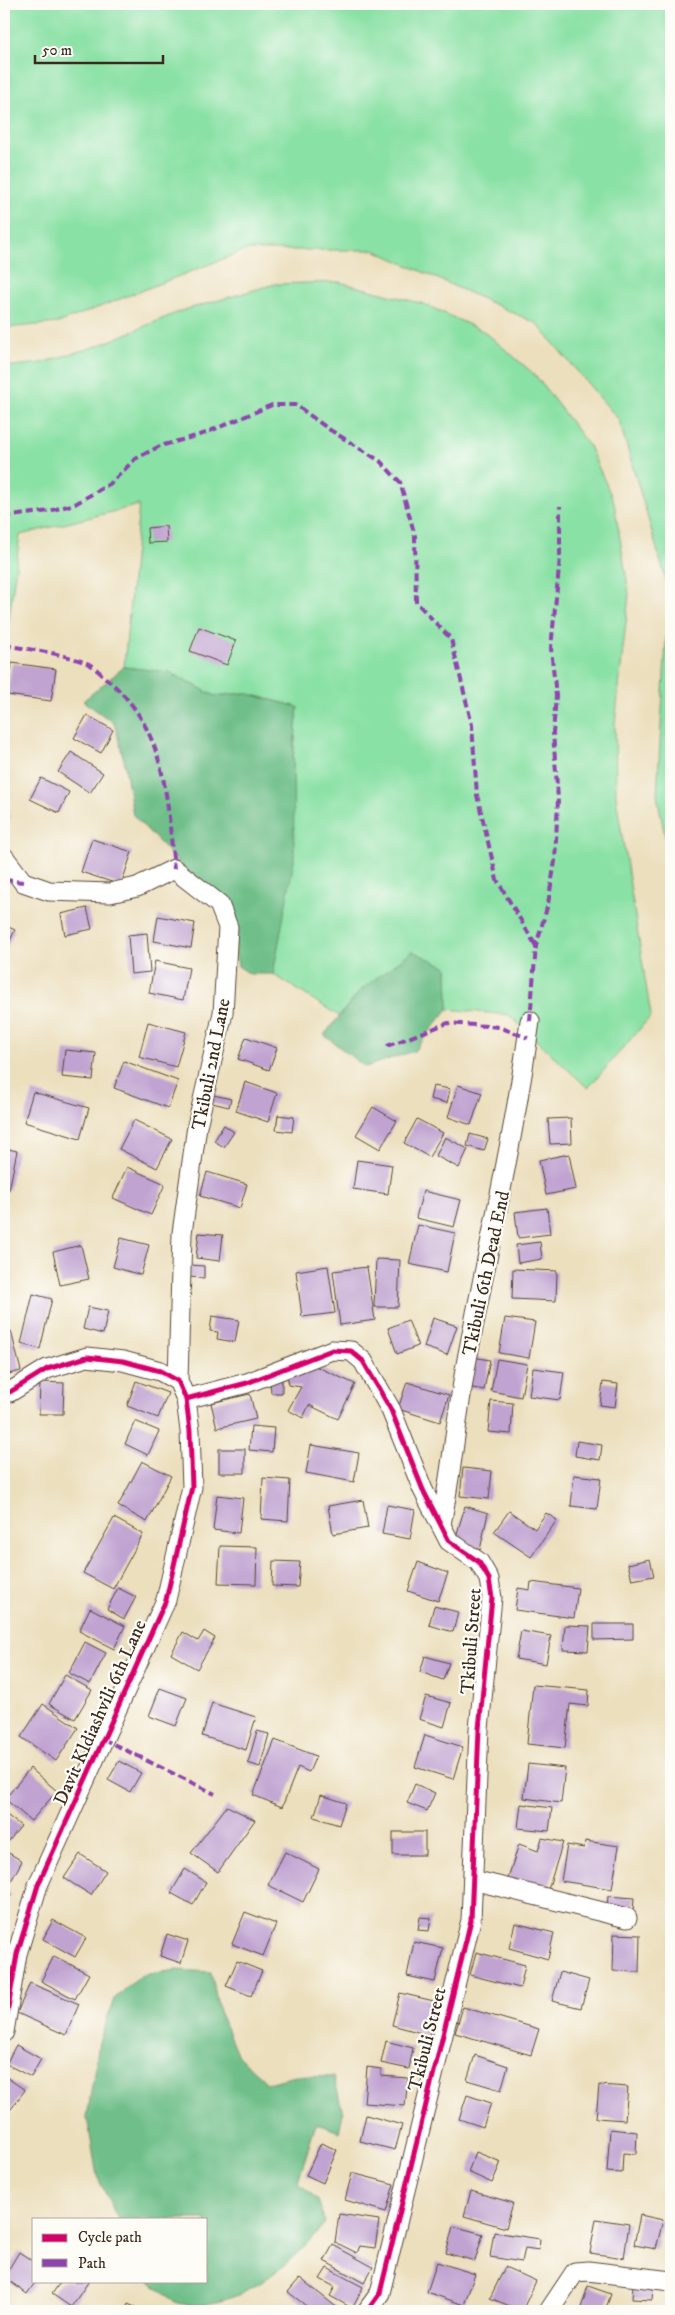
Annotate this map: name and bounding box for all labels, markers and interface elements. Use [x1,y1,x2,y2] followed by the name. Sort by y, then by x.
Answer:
[35,32,162,64] scale bar
[42,41,72,60] text: 50 m
[187,996,236,1132] street label: Tkibuli 2nd Lane
[458,1188,515,1358] street label: Tkibuli 6th Dead End
[456,1587,487,1695] street label: Tkibuli Street
[49,1616,152,1809] street label: Davit Kldiashvili 6th Lane
[403,1985,451,2094] street label: Tkibuli Street
[32,2218,208,2282] legend
[78,2228,142,2247] text: Cycle path
[78,2254,106,2273] text: Path

